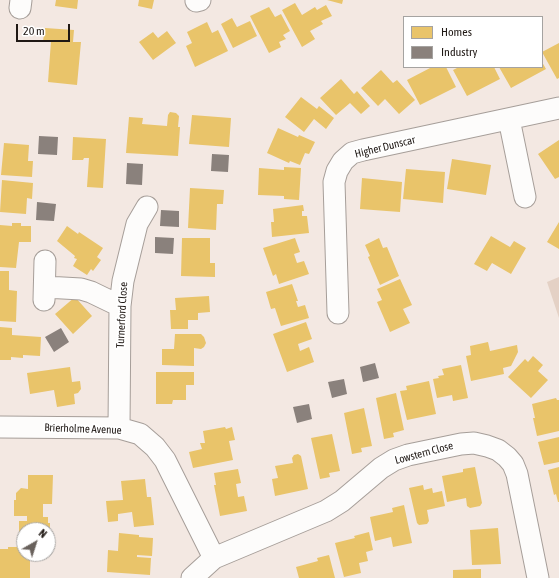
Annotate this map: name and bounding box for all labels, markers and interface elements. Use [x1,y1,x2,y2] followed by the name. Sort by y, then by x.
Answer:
[18,16,72,42] scale bar
[403,16,543,68] legend
[23,24,45,38] text: 20 m
[441,25,472,39] text: Homes
[441,45,478,59] text: Industry
[353,133,417,161] street label: Higher Dunscar
[114,282,130,348] street label: Turnerford Close
[44,421,122,437] street label: Brierholme Avenue
[393,439,455,467] street label: Lowstern Close
[16,522,56,562] north arrow
[37,527,49,540] text: N

